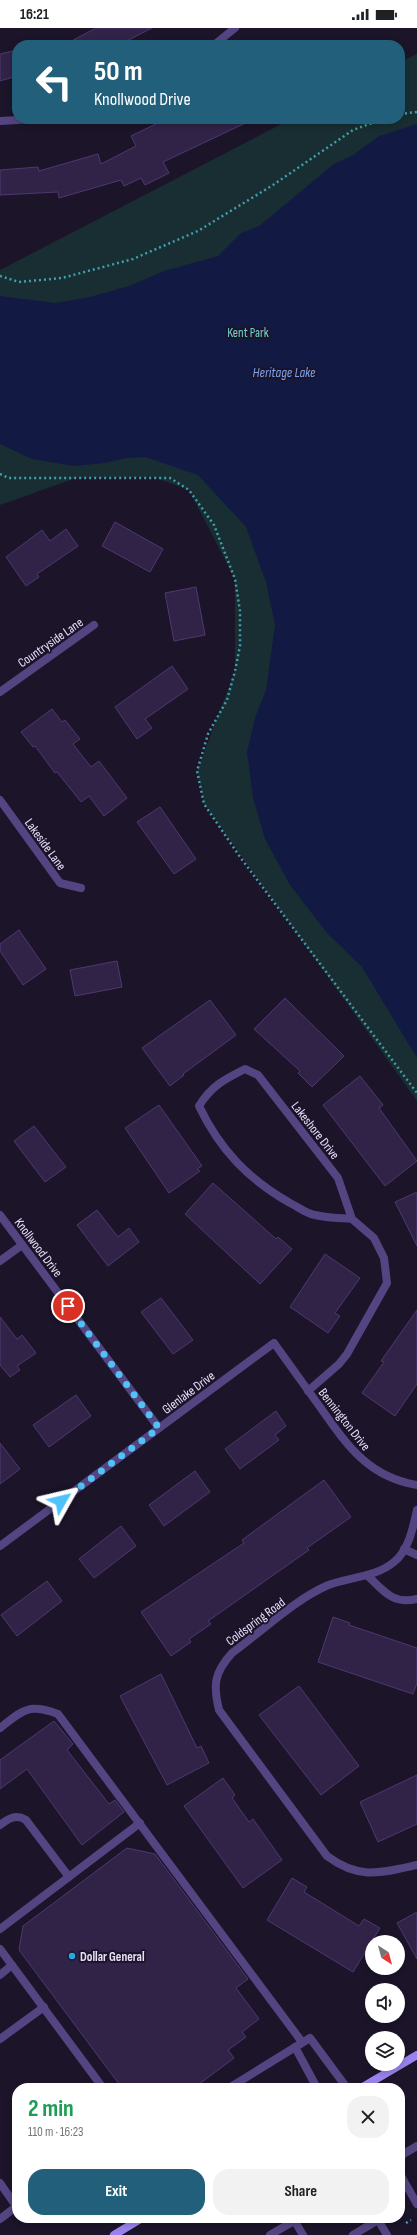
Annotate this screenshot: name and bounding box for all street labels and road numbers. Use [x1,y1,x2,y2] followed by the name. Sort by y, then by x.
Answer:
[15,614,86,671] street label: Countryside Lane
[21,816,69,874] street label: Lakeside Lane
[288,1099,343,1163] street label: Lakeshore Drive
[11,1215,66,1280] street label: Knollwood Drive
[159,1368,218,1418] street label: Glenlake Drive
[315,1385,374,1454] street label: Bennington Drive
[223,1594,288,1649] street label: Coldspring Road

